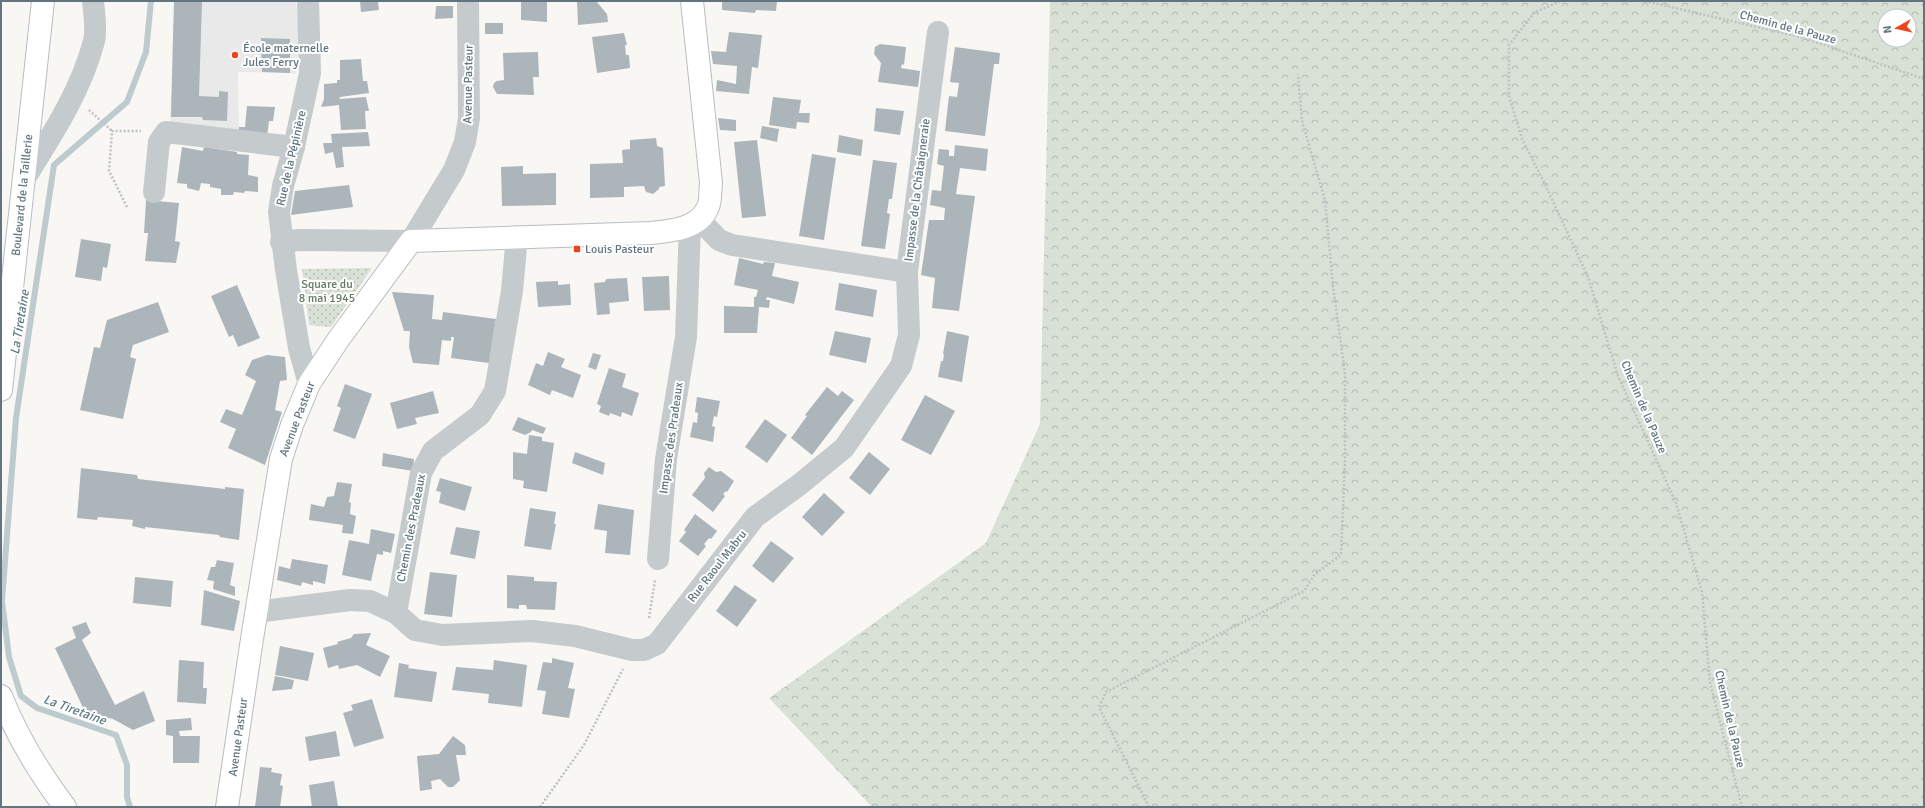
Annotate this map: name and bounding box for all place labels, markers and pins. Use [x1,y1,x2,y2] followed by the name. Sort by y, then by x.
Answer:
[243,41,329,70] place label: École maternelle Jules Ferry
[230,50,240,60] marker: École maternelle Jules Ferry
[585,242,654,257] place label: Louis Pasteur
[572,244,582,254] marker: Louis Pasteur

